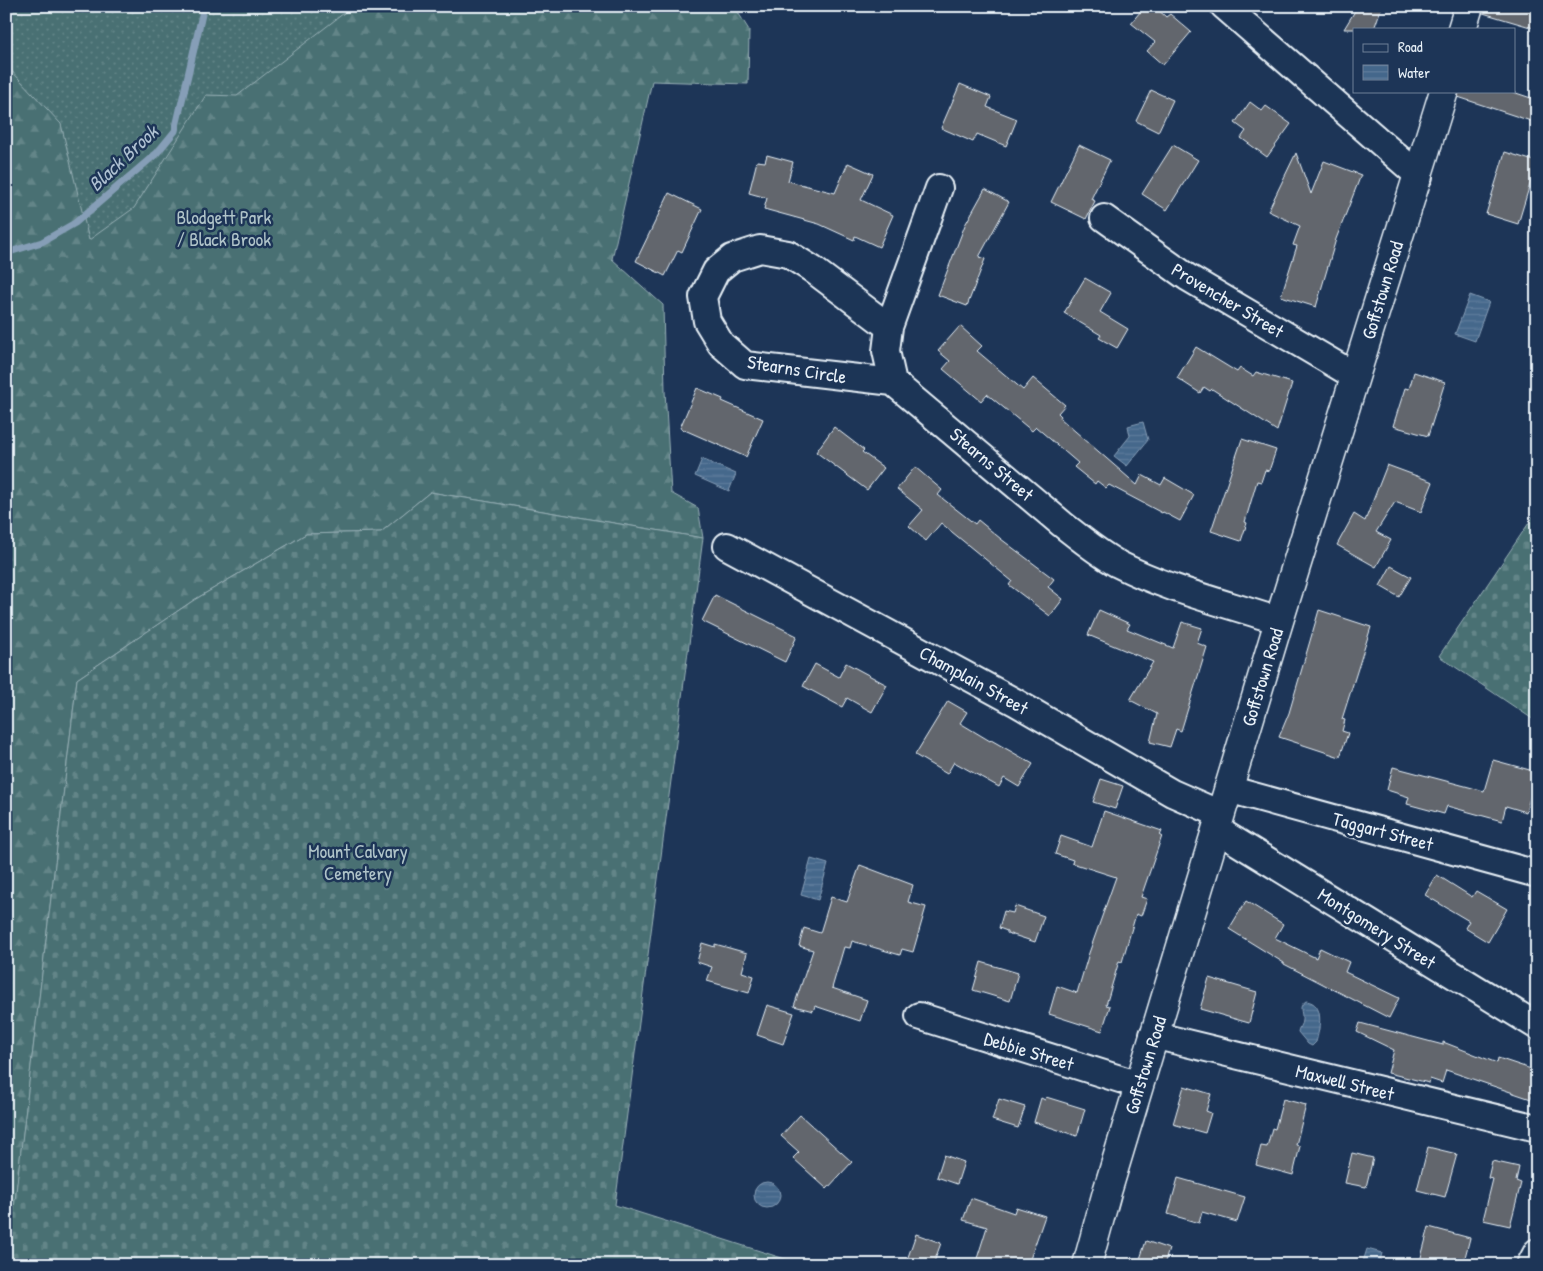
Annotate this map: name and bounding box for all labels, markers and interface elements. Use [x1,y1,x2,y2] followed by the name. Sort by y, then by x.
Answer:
[1353,28,1516,92] legend
[1398,36,1423,57] text: Road
[1398,62,1430,83] text: Water
[82,117,165,197] water label: Black Brook
[176,204,272,252] park label: Blodgett Park / Black Brook
[1355,237,1409,342] street label: Goffstown Road
[1167,256,1289,344] street label: Provencher Street
[746,348,849,390] street label: Stearns Circle
[945,421,1040,507] street label: Stearns Street
[1235,624,1289,729] street label: Goffstown Road
[915,639,1034,721] street label: Champlain Street
[1330,805,1437,857] street label: Taggart Street
[308,838,408,886] park label: Mount Calvary Cemetery
[1313,881,1441,975] street label: Montgomery Street
[1118,1012,1172,1117] street label: Goffstown Road
[981,1025,1078,1077] street label: Debbie Street
[1293,1057,1397,1107] street label: Maxwell Street

